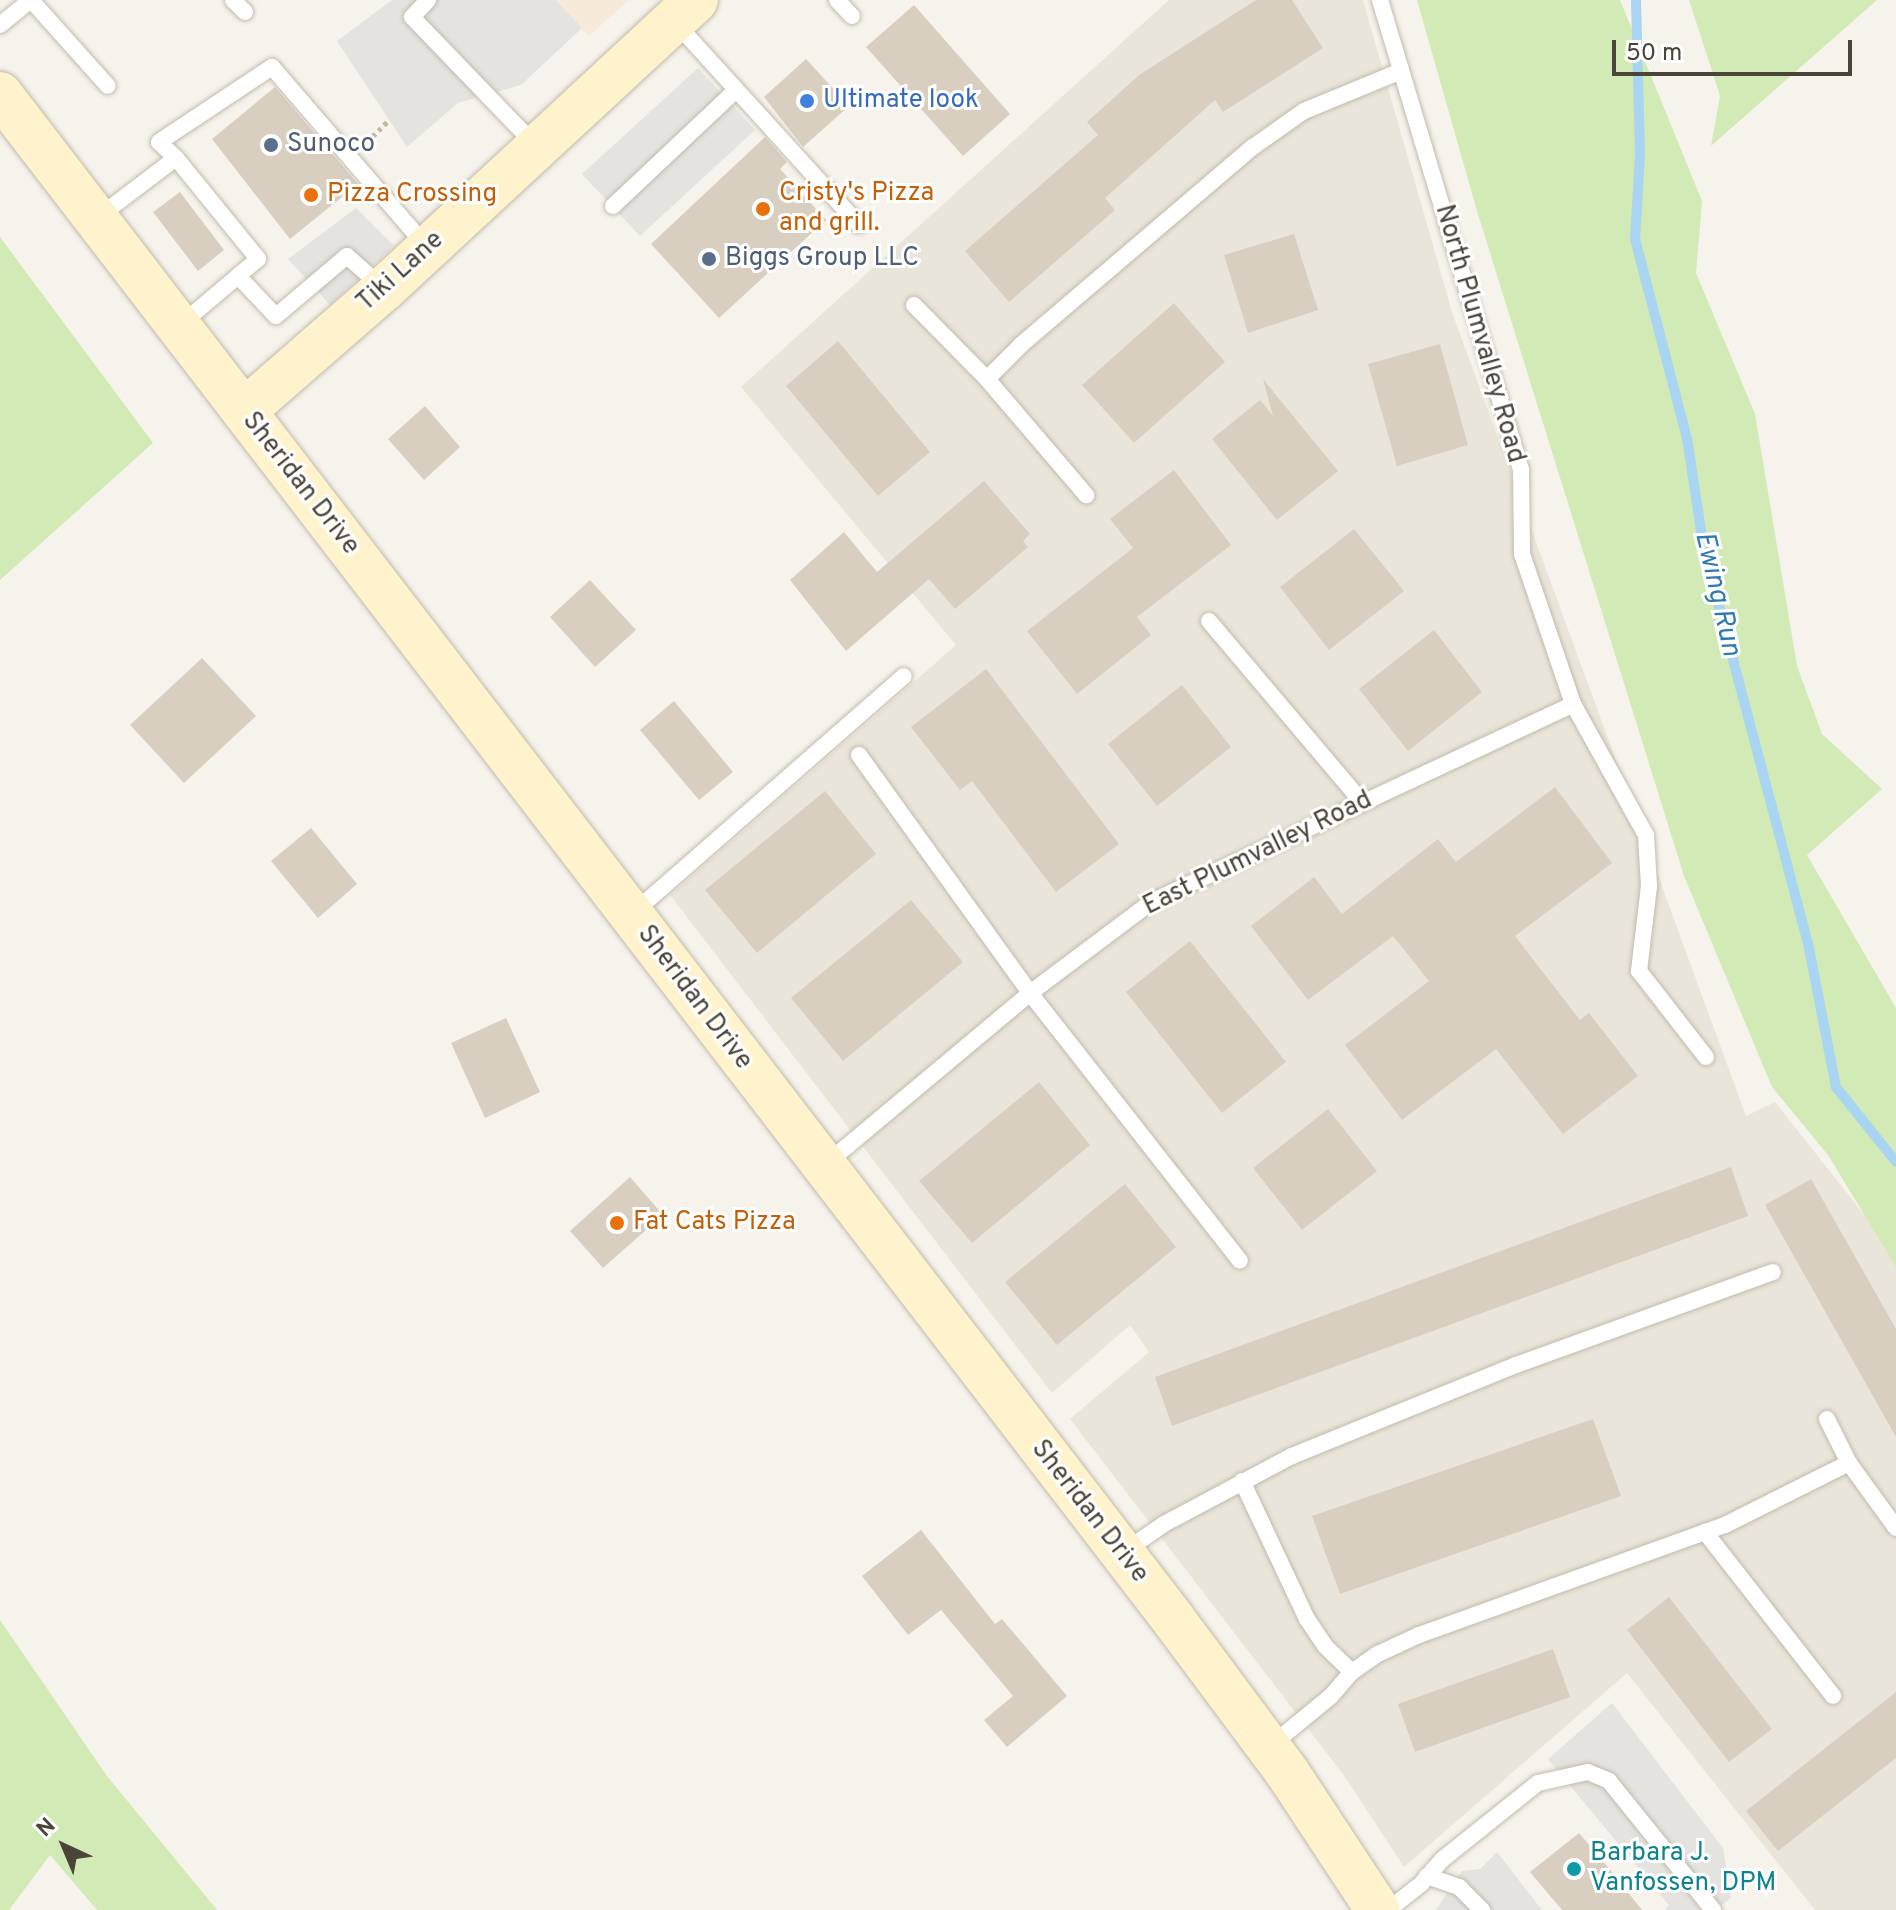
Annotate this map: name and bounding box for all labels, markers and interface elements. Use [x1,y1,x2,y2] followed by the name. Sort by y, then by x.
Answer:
[1616,24,1856,74] scale bar
[1626,39,1682,69] text: 50 m
[823,85,979,117] place label: Ultimate look
[798,92,816,110] marker: Ultimate look
[287,129,375,161] place label: Sunoco
[262,136,280,154] marker: Sunoco
[779,178,934,240] place label: Cristy's Pizza and grill.
[327,179,497,211] place label: Pizza Crossing
[302,186,320,204] marker: Pizza Crossing
[754,200,772,218] marker: Cristy's Pizza and grill.
[1427,201,1531,467] street label: North Plumvalley Road
[351,225,451,319] street label: Tiki Lane
[725,243,919,275] place label: Biggs Group LLC
[700,250,718,268] marker: Biggs Group LLC
[235,406,365,562] street label: Sheridan Drive
[1686,528,1748,660] water label: Ewing Run
[1139,785,1377,923] street label: East Plumvalley Road
[630,920,758,1076] street label: Sheridan Drive
[633,1207,796,1239] place label: Fat Cats Pizza
[608,1214,626,1232] marker: Fat Cats Pizza
[1024,1434,1154,1590] street label: Sheridan Drive
[24,1806,104,1886] north arrow
[32,1813,62,1844] text: N
[1590,1838,1777,1900] place label: Barbara J. Vanfossen, DPM
[1565,1860,1583,1878] marker: Barbara J. Vanfossen, DPM

